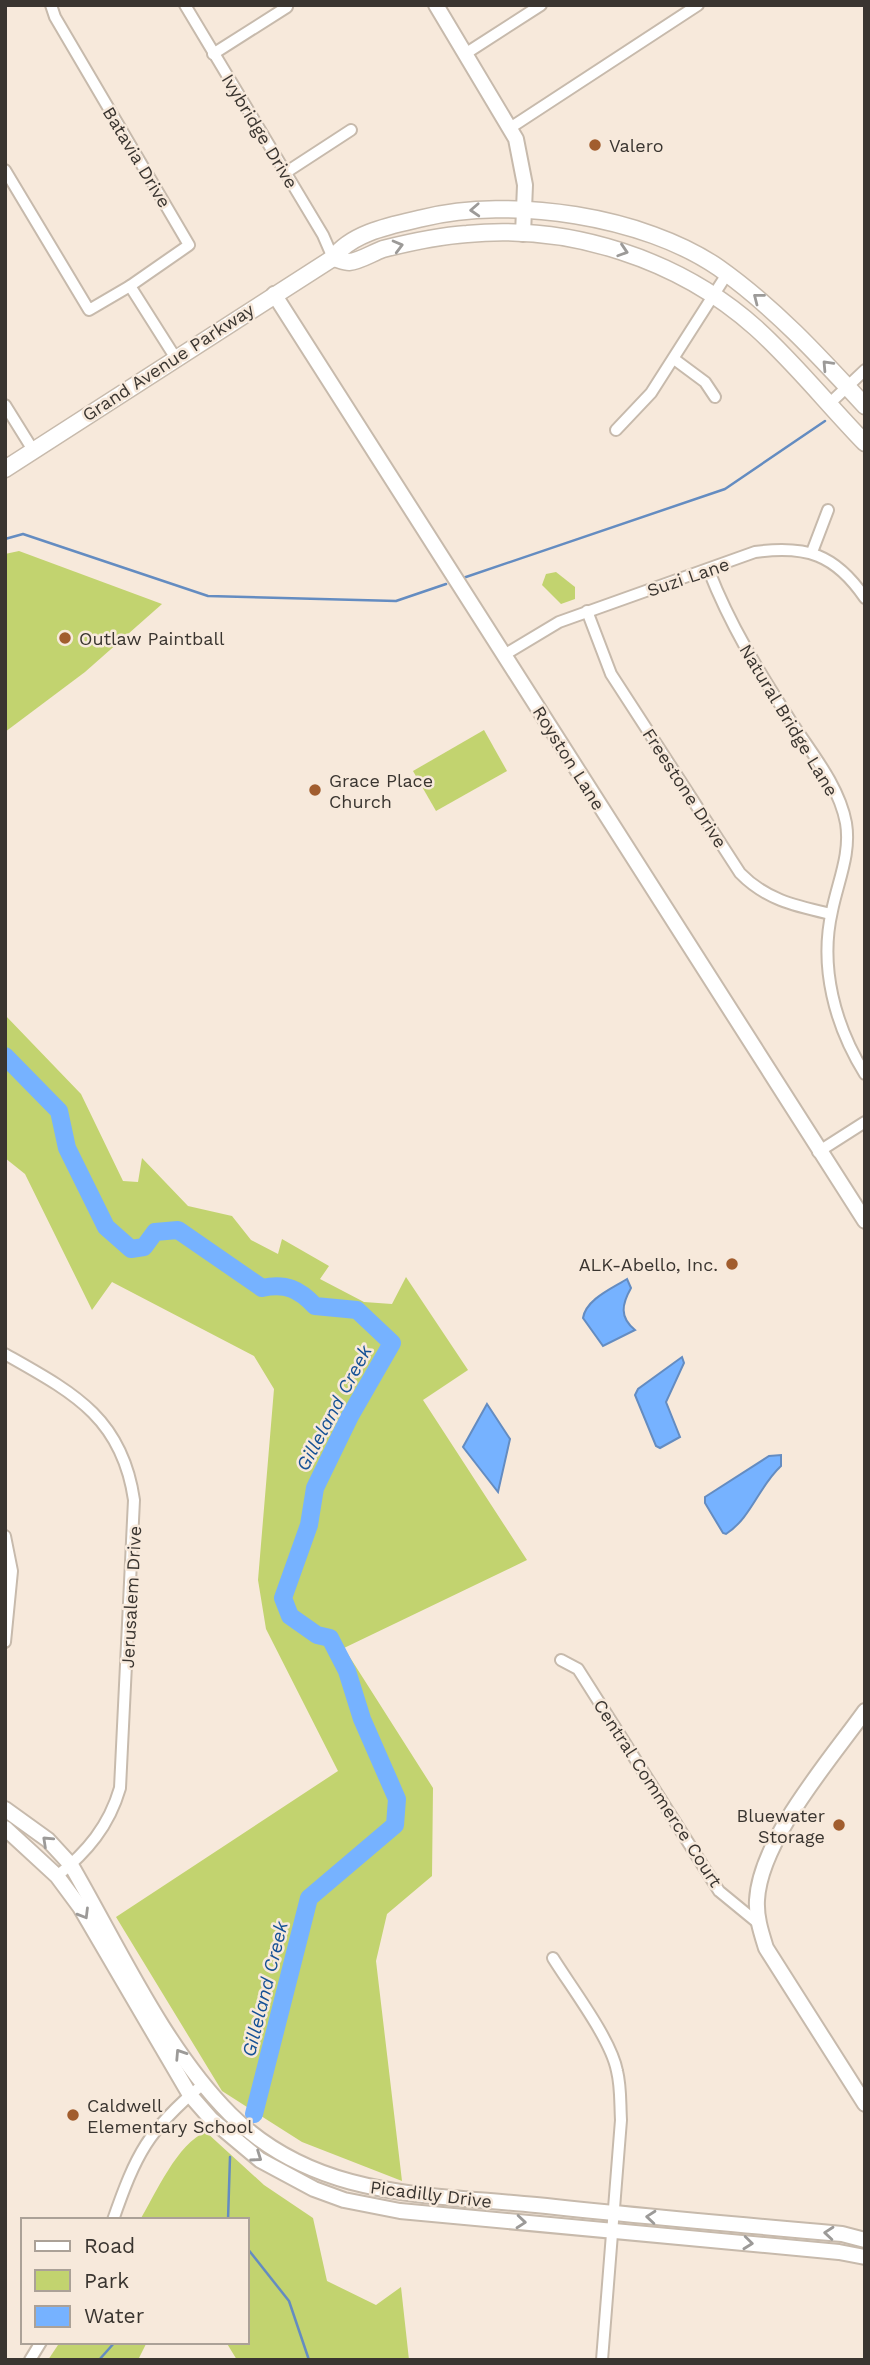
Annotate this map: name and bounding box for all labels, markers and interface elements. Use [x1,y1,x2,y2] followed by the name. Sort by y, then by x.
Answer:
[218,70,302,192] street label: Ivybridge Drive
[99,103,175,211] street label: Batavia Drive
[609,135,664,156] place label: Valero
[587,137,603,153] marker: Valero
[470,203,481,218] one-way arrow
[392,239,404,254] one-way arrow
[616,243,628,257] one-way arrow
[754,294,766,307] one-way arrow
[78,298,258,425] street label: Grand Avenue Parkway
[822,360,835,373] one-way arrow
[644,553,732,601] street label: Suzi Lane
[79,628,225,649] place label: Outlaw Paintball
[57,630,73,646] marker: Outlaw Paintball
[735,640,843,800] street label: Natural Bridge Lane
[529,702,609,814] street label: Royston Lane
[639,724,731,852] street label: Freestone Drive
[329,770,433,812] place label: Grace Place Church
[307,782,323,798] marker: Grace Place Church
[579,1254,718,1275] place label: ALK-Abello, Inc.
[724,1256,740,1272] marker: ALK-Abello, Inc.
[291,1341,377,1475] water label: Gilleland Creek
[117,1525,145,1669] street label: Jerusalem Drive
[589,1695,727,1891] street label: Central Commerce Court
[737,1805,825,1847] place label: Bluewater Storage
[831,1817,847,1833] marker: Bluewater Storage
[42,1837,55,1849] one-way arrow
[76,1907,89,1920] one-way arrow
[237,1918,293,2059] water label: Gilleland Creek
[176,2048,189,2061] one-way arrow
[87,2095,253,2137] place label: Caldwell Elementary School
[65,2107,81,2123] marker: Caldwell Elementary School
[249,2149,262,2161] one-way arrow
[369,2176,493,2212] street label: Picadilly Drive
[645,2210,656,2225] one-way arrow
[516,2214,527,2229] one-way arrow
[21,2218,248,2344] legend
[823,2226,834,2241] one-way arrow
[84,2233,135,2258] text: Road
[743,2235,754,2250] one-way arrow
[84,2268,129,2293] text: Park
[84,2303,145,2328] text: Water

